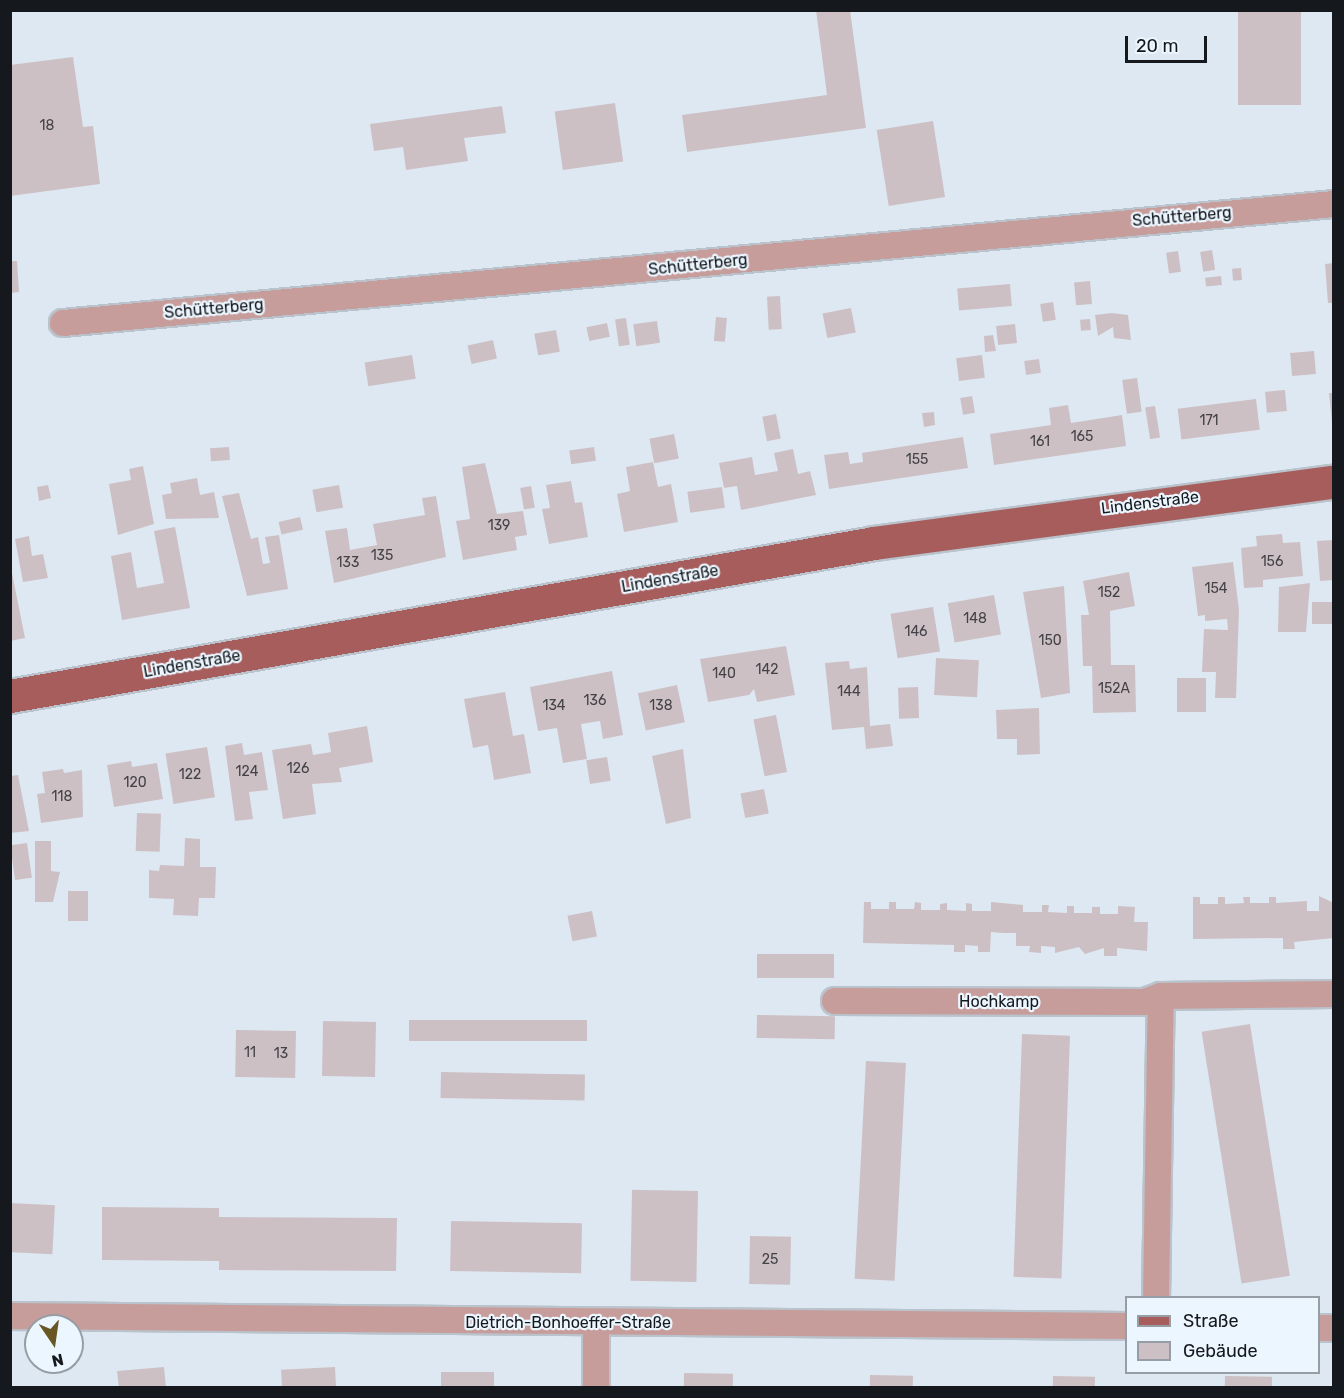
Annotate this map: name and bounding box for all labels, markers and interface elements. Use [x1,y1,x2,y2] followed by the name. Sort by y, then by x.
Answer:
[1128,24,1210,62] scale bar
[1136,35,1178,57] text: 20 m
[40,118,54,134] house number: 18
[1132,203,1232,231] street label: Schütterberg
[647,250,749,280] street label: Schütterberg
[164,295,264,323] street label: Schütterberg
[1199,413,1219,429] house number: 171
[1071,429,1093,445] house number: 165
[1030,434,1050,450] house number: 161
[906,452,928,468] house number: 155
[1100,487,1200,519] street label: Lindenstraße
[488,518,510,534] house number: 139
[371,548,393,564] house number: 135
[1261,554,1283,570] house number: 156
[337,555,359,571] house number: 133
[620,561,720,597] street label: Lindenstraße
[1204,581,1228,597] house number: 154
[1098,585,1120,601] house number: 152
[963,611,987,627] house number: 148
[904,624,928,640] house number: 146
[1038,633,1062,649] house number: 150
[142,646,242,682] street label: Lindenstraße
[756,662,778,678] house number: 142
[712,666,736,682] house number: 140
[1098,681,1130,697] house number: 152A
[837,684,861,700] house number: 144
[584,693,606,709] house number: 136
[542,698,566,714] house number: 134
[649,698,673,714] house number: 138
[287,761,309,777] house number: 126
[236,764,258,780] house number: 124
[179,767,201,783] house number: 122
[123,775,147,791] house number: 120
[52,789,72,805] house number: 118
[959,992,1039,1012] street label: Hochkamp
[244,1045,256,1061] house number: 11
[274,1046,288,1062] house number: 13
[762,1252,778,1268] house number: 25
[1125,1296,1320,1374] legend
[1183,1310,1239,1332] text: Straße
[465,1313,671,1333] street label: Dietrich-Bonhoeffer-Straße
[24,1314,84,1374] north arrow
[1183,1340,1258,1362] text: Gebäude
[50,1350,65,1371] text: N

